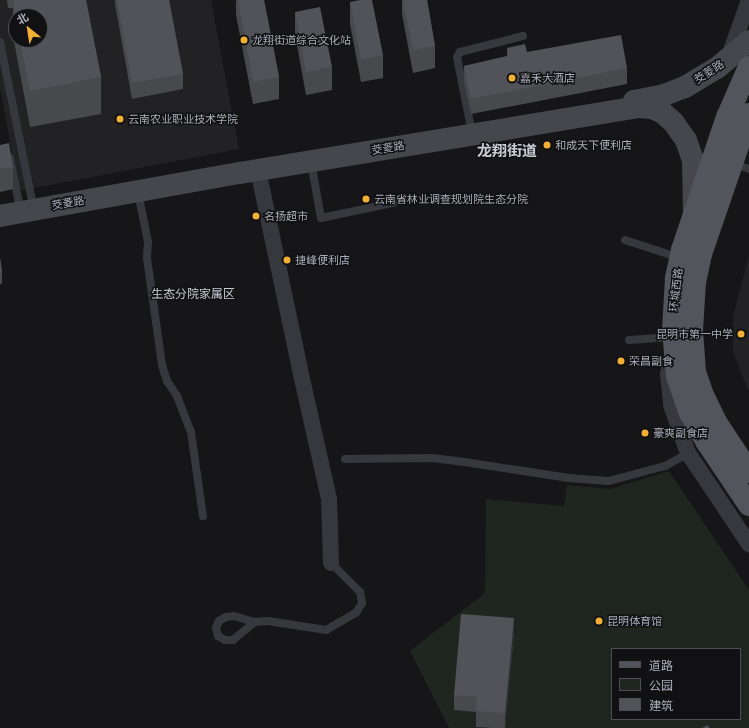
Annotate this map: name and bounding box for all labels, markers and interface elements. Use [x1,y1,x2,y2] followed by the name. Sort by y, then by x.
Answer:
[8,8,48,48] north arrow
[14,10,31,27] text: 北
[252,33,351,47] place label: 龙翔街道综合文化站
[239,35,249,45] marker: 龙翔街道综合文化站
[692,57,726,87] street label: 茭菱路
[520,71,575,85] place label: 嘉禾大酒店
[507,73,517,83] marker: 嘉禾大酒店
[128,112,238,126] place label: 云南农业职业技术学院
[115,114,125,124] marker: 云南农业职业技术学院
[555,138,632,152] place label: 和成天下便利店
[371,139,405,157] street label: 茭菱路
[542,140,552,150] marker: 和成天下便利店
[477,142,537,160] district label: 龙翔街道
[374,192,528,206] place label: 云南省林业调查规划院生态分院
[51,194,85,212] street label: 茭菱路
[361,194,371,204] marker: 云南省林业调查规划院生态分院
[264,209,308,223] place label: 名扬超市
[251,211,261,221] marker: 名扬超市
[295,253,350,267] place label: 捷峰便利店
[282,255,292,265] marker: 捷峰便利店
[667,267,685,313] street label: 环城西路
[151,287,235,301] district label: 生态分院家属区
[656,327,733,341] place label: 昆明市第一中学
[736,329,746,339] marker: 昆明市第一中学
[629,354,673,368] place label: 荣昌副食
[616,356,626,366] marker: 荣昌副食
[653,426,708,440] place label: 豪爽副食店
[640,428,650,438] marker: 豪爽副食店
[607,614,662,628] place label: 昆明体育馆
[594,616,604,626] marker: 昆明体育馆
[611,648,741,720] legend
[649,658,673,673] text: 道路
[649,678,673,693] text: 公园
[649,698,673,713] text: 建筑

